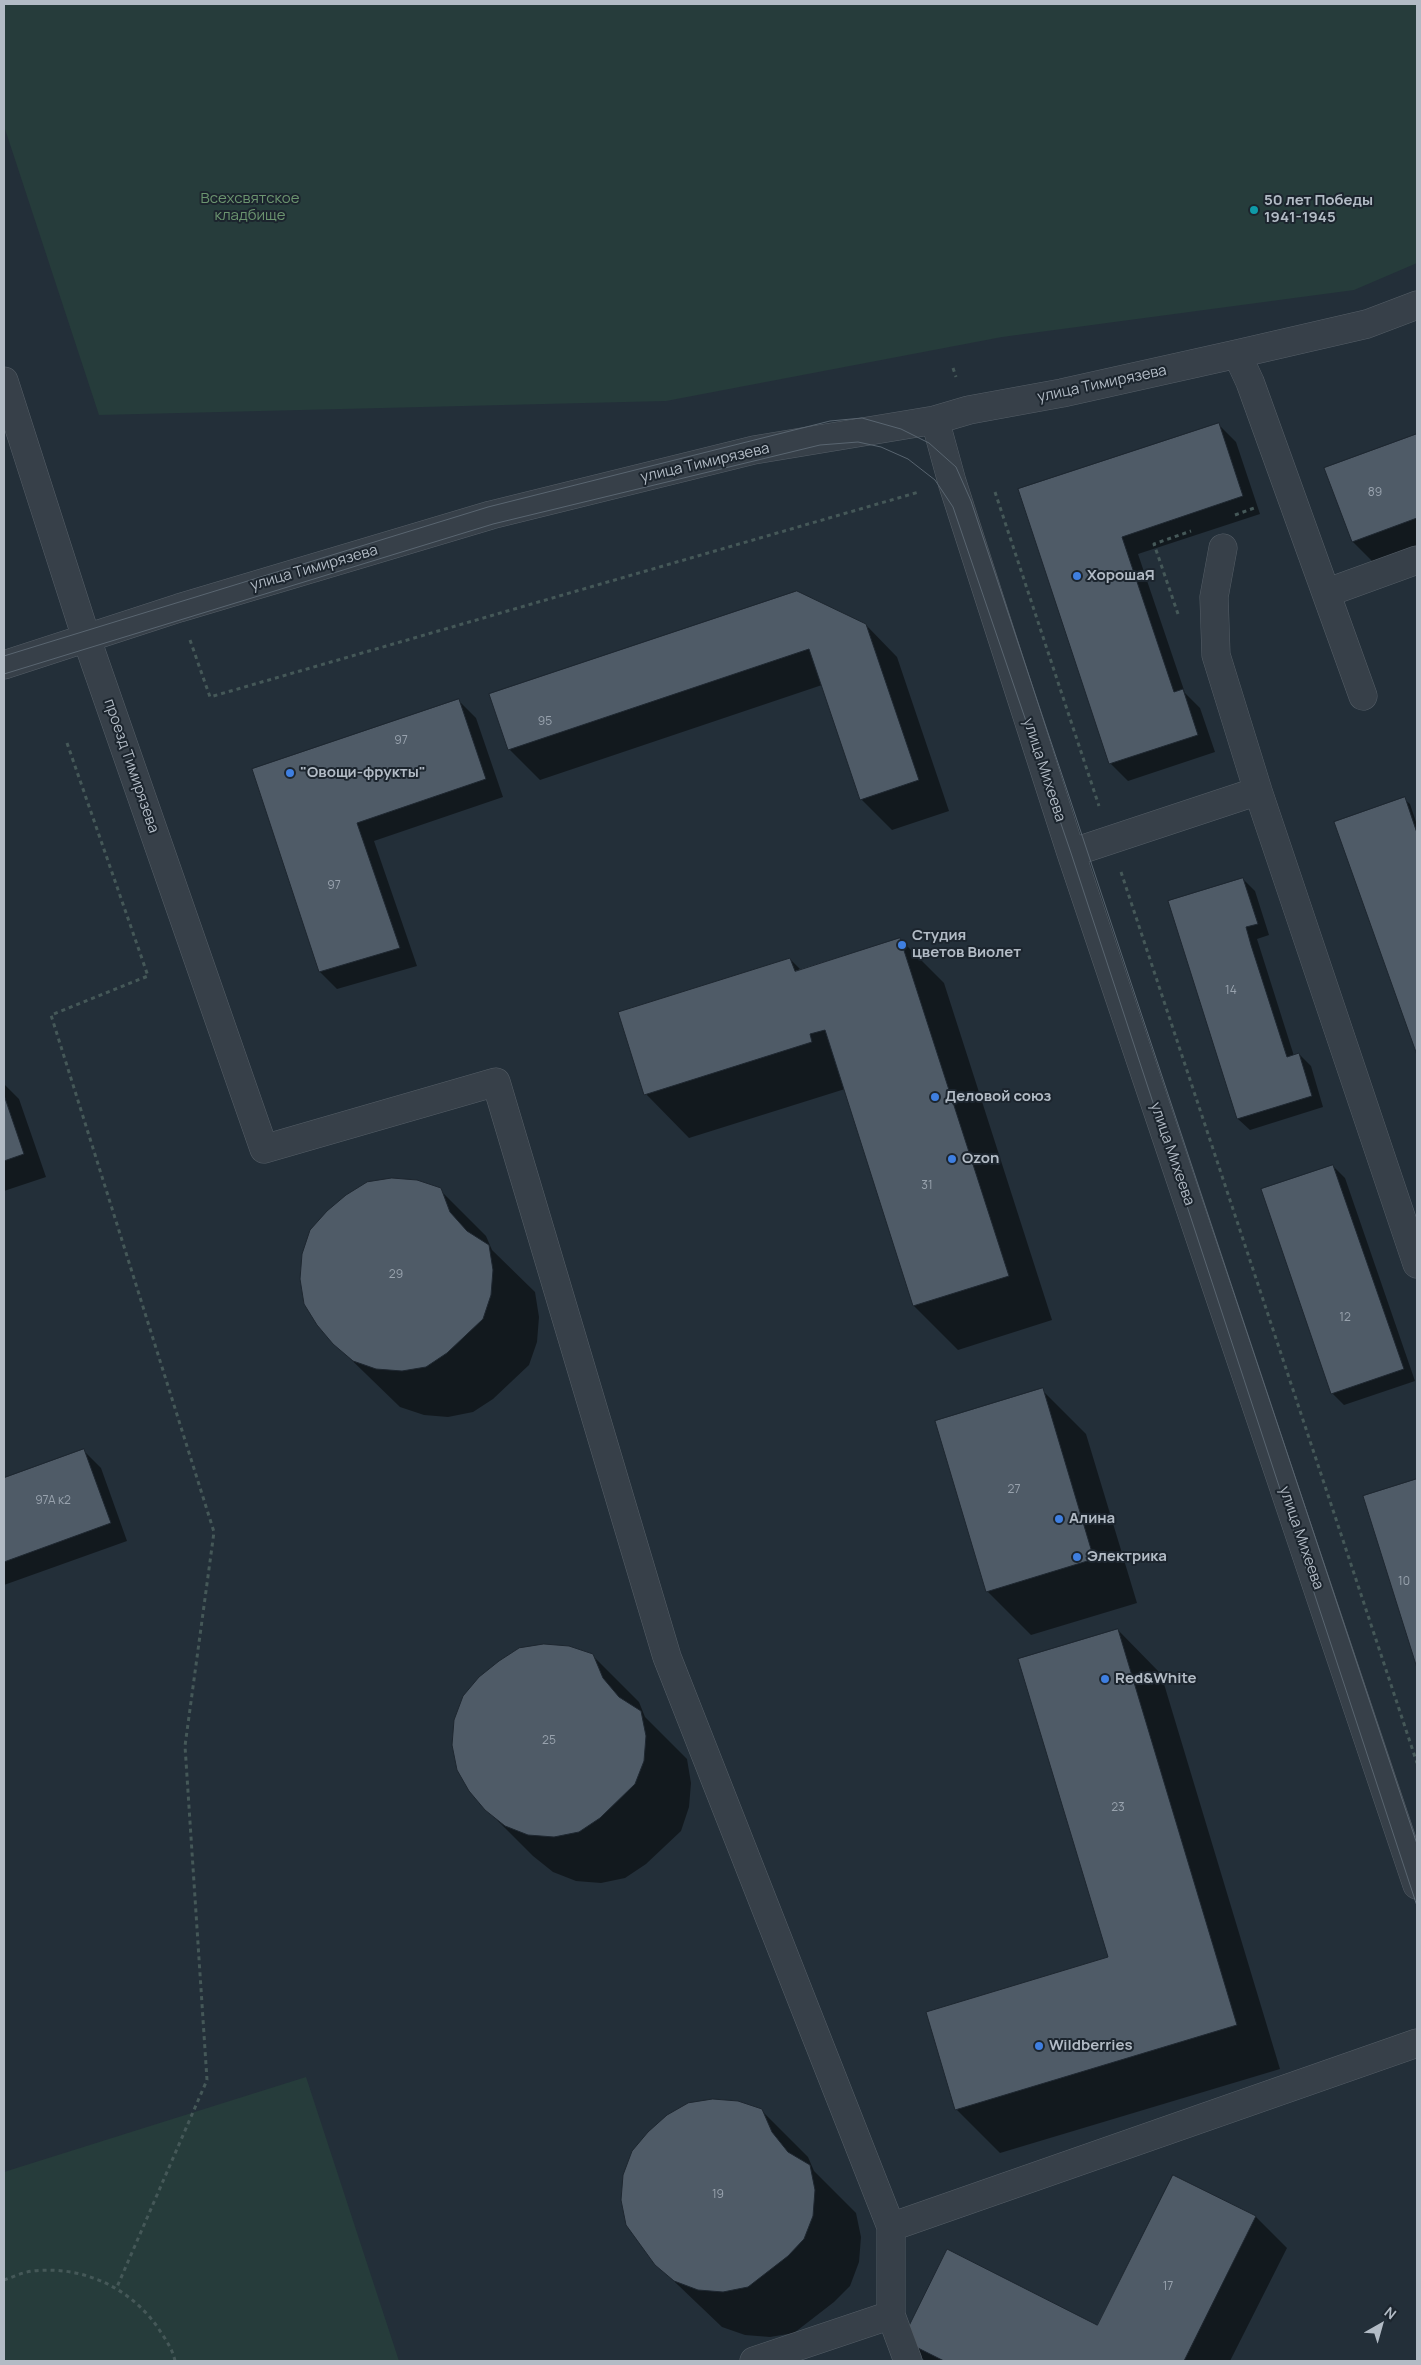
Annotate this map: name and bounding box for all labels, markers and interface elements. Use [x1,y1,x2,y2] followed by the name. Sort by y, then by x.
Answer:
[201,190,299,225] park label: Всехсвятское кладбище
[1264,192,1373,227] place label: 50 лет Победы 1941-1945
[1248,204,1260,216] marker: 50 лет Победы 1941-1945
[1036,362,1168,406] street label: улица Тимирязева
[639,439,771,487] street label: улица Тимирязева
[1368,486,1382,500] house number: 89
[248,541,380,595] street label: улица Тимирязева
[1087,567,1155,585] place label: ХорошаЯ
[1071,570,1083,582] marker: ХорошаЯ
[100,697,162,835] street label: проезд Тимирязева
[538,715,552,729] house number: 95
[1019,716,1069,824] street label: улица Михеева
[394,734,408,748] house number: 97
[300,764,426,782] place label: "Овощи-фрукты"
[284,767,296,779] marker: "Овощи-фрукты"
[327,879,341,893] house number: 97
[912,927,1021,962] place label: Студия цветов Виолет
[896,939,908,951] marker: Студия цветов Виолет
[1225,984,1237,998] house number: 14
[945,1088,1051,1106] place label: Деловой союз
[929,1091,941,1103] marker: Деловой союз
[1146,1100,1198,1208] street label: улица Михеева
[962,1150,999,1168] place label: Ozon
[946,1153,958,1165] marker: Ozon
[921,1179,933,1193] house number: 31
[389,1268,403,1282] house number: 29
[1339,1311,1351,1325] house number: 12
[1008,1483,1020,1497] house number: 27
[1275,1484,1327,1592] street label: улица Михеева
[35,1494,71,1508] house number: 97А к2
[1069,1510,1115,1528] place label: Алина
[1053,1513,1065,1525] marker: Алина
[1087,1548,1167,1566] place label: Электрика
[1071,1551,1083,1563] marker: Электрика
[1398,1575,1410,1589] house number: 10
[1115,1670,1197,1688] place label: Red&White
[1099,1673,1111,1685] marker: Red&White
[542,1734,556,1748] house number: 25
[1111,1801,1125,1815] house number: 23
[1049,2037,1133,2055] place label: Wildberries
[1033,2040,1045,2052] marker: Wildberries
[712,2188,724,2202] house number: 19
[1163,2280,1173,2294] house number: 17
[1356,2300,1406,2350] north arrow
[1381,2302,1400,2323] text: N

